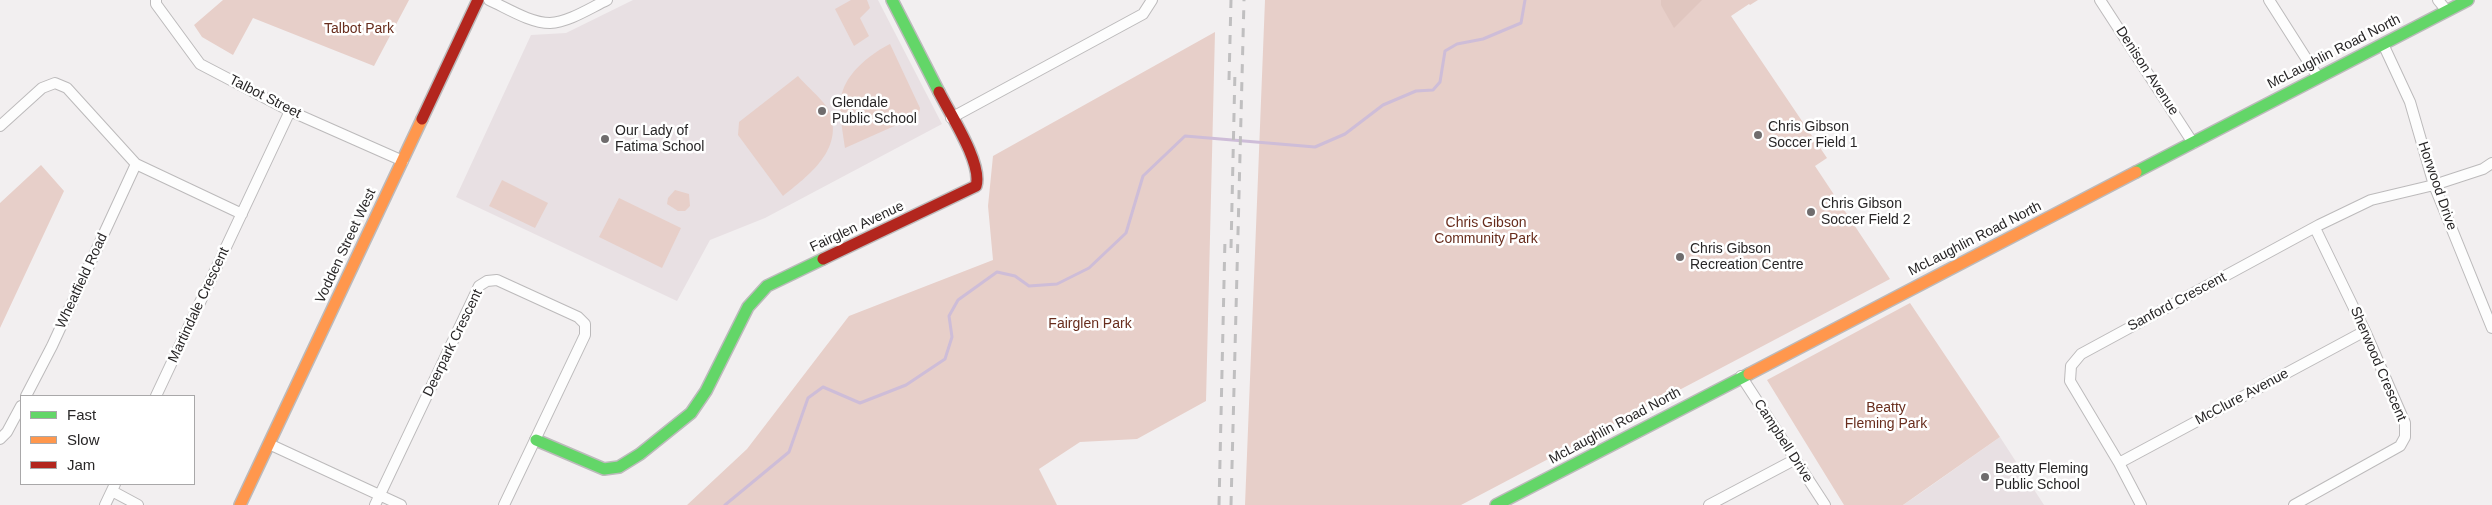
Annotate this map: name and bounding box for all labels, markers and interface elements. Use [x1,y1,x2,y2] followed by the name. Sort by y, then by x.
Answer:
[2265,11,2403,93] street label: McLaughlin Road North
[324,21,394,37] park label: Talbot Park
[2112,23,2182,119] street label: Denison Avenue
[226,72,304,122] street label: Talbot Street
[832,95,917,128] place label: Glendale Public School
[816,105,828,117] marker: Glendale Public School
[1768,119,1857,152] place label: Chris Gibson Soccer Field 1
[615,123,704,156] place label: Our Lady of Fatima School
[1752,129,1764,141] marker: Chris Gibson Soccer Field 1
[599,133,611,145] marker: Our Lady of Fatima School
[2414,139,2460,233] street label: Horwood Drive
[312,186,380,306] street label: Vodden Street West
[1821,196,1910,228] place label: Chris Gibson Soccer Field 2
[807,198,907,256] street label: Fairglen Avenue
[1906,198,2044,280] street label: McLaughlin Road North
[1805,206,1817,218] marker: Chris Gibson Soccer Field 2
[1434,215,1538,248] park label: Chris Gibson Community Park
[53,231,111,331] street label: Wheatfield Road
[1690,241,1804,274] place label: Chris Gibson Recreation Centre
[165,245,233,365] street label: Martindale Crescent
[1674,251,1686,263] marker: Chris Gibson Recreation Centre
[2125,269,2229,335] street label: Sanford Crescent
[420,287,486,399] street label: Deerpark Crescent
[2346,304,2410,424] street label: Sherwood Crescent
[1048,316,1132,332] park label: Fairglen Park
[2192,365,2292,429] street label: McClure Avenue
[1546,384,1684,468] street label: McLaughlin Road North
[20,395,195,485] legend
[1750,396,1816,486] street label: Campbell Drive
[1845,400,1927,432] park label: Beatty Fleming Park
[67,406,96,423] text: Fast
[67,431,100,448] text: Slow
[67,456,95,473] text: Jam
[1995,461,2088,494] place label: Beatty Fleming Public School
[1979,471,1991,483] marker: Beatty Fleming Public School

